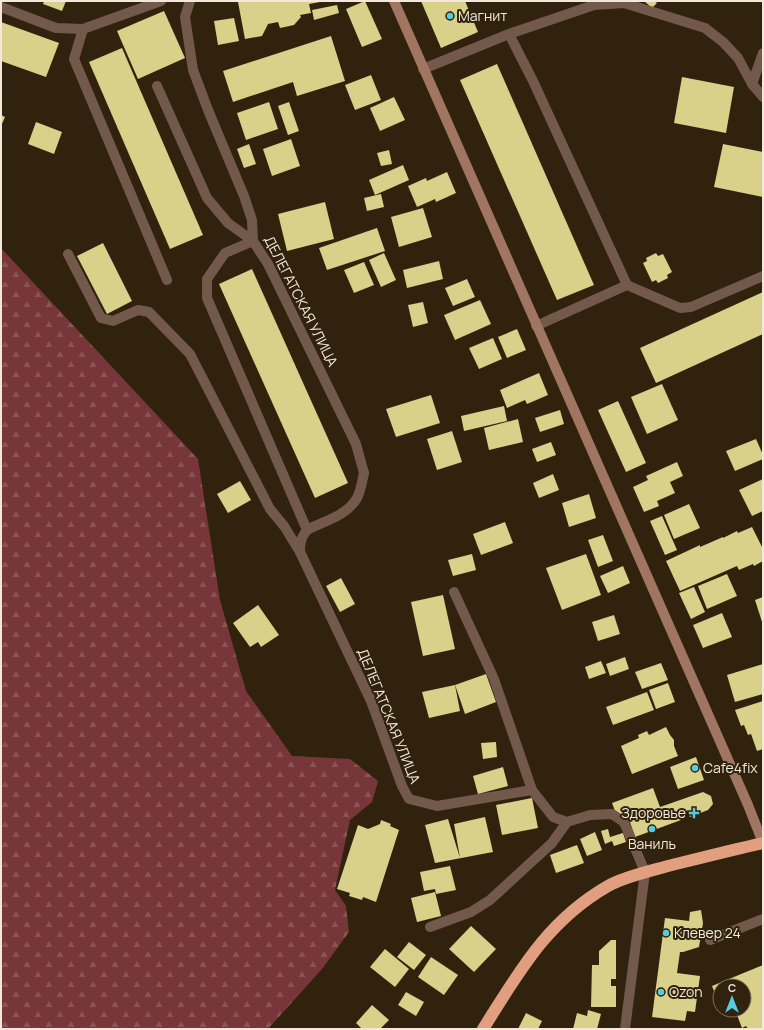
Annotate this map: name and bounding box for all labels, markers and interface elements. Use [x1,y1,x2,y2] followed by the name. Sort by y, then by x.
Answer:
[458,6,507,25] place label: Магнит
[445,11,455,21] marker: Магнит
[260,232,343,370] street label: ДЕЛЕГАТСКАЯ УЛИЦА
[354,645,425,786] street label: ДЕЛЕГАТСКАЯ УЛИЦА
[703,758,758,777] place label: Cafe4fix
[690,763,700,773] marker: Cafe4fix
[621,803,686,822] place label: Здоровье
[689,808,699,818] marker: Здоровье
[647,824,657,834] marker: Ваниль
[628,834,676,853] place label: Ваниль
[674,923,741,942] place label: Клевер 24
[661,928,671,938] marker: Клевер 24
[712,978,752,1018] north arrow
[728,980,736,995] text: С
[669,982,703,1001] place label: Ozon
[656,987,666,997] marker: Ozon

